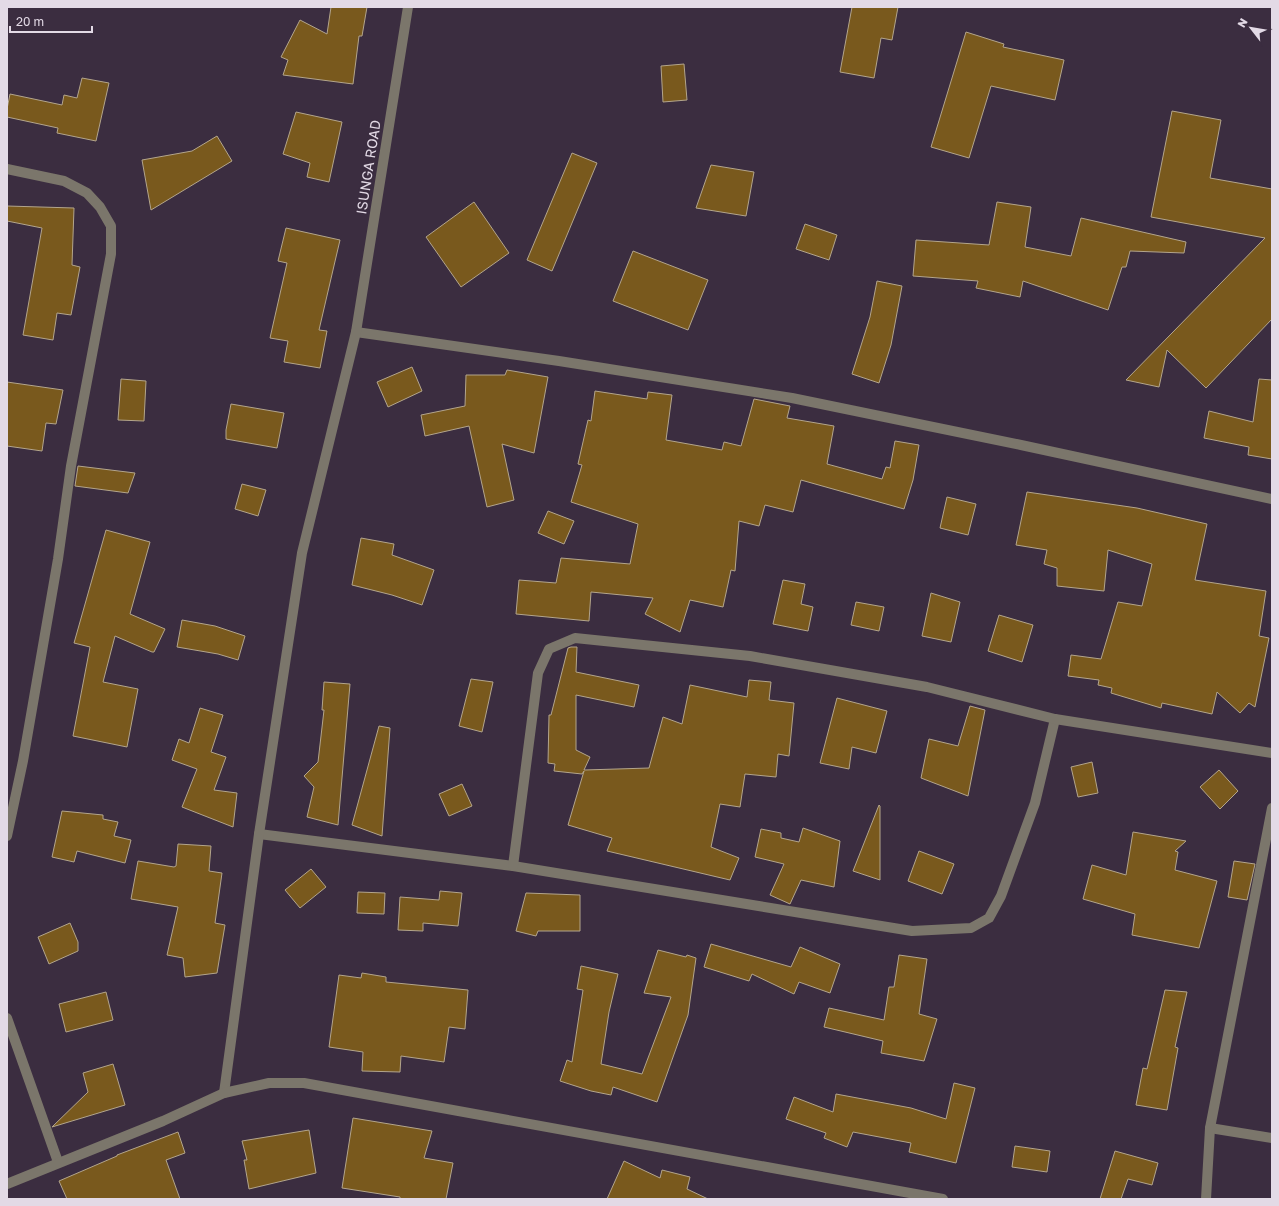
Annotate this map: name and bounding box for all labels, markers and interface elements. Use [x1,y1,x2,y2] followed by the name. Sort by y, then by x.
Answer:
[10,8,92,34] scale bar
[1231,8,1271,48] north arrow
[16,14,44,29] text: 20 m
[1234,16,1250,30] text: N
[352,119,384,215] street label: ISUNGA ROAD

